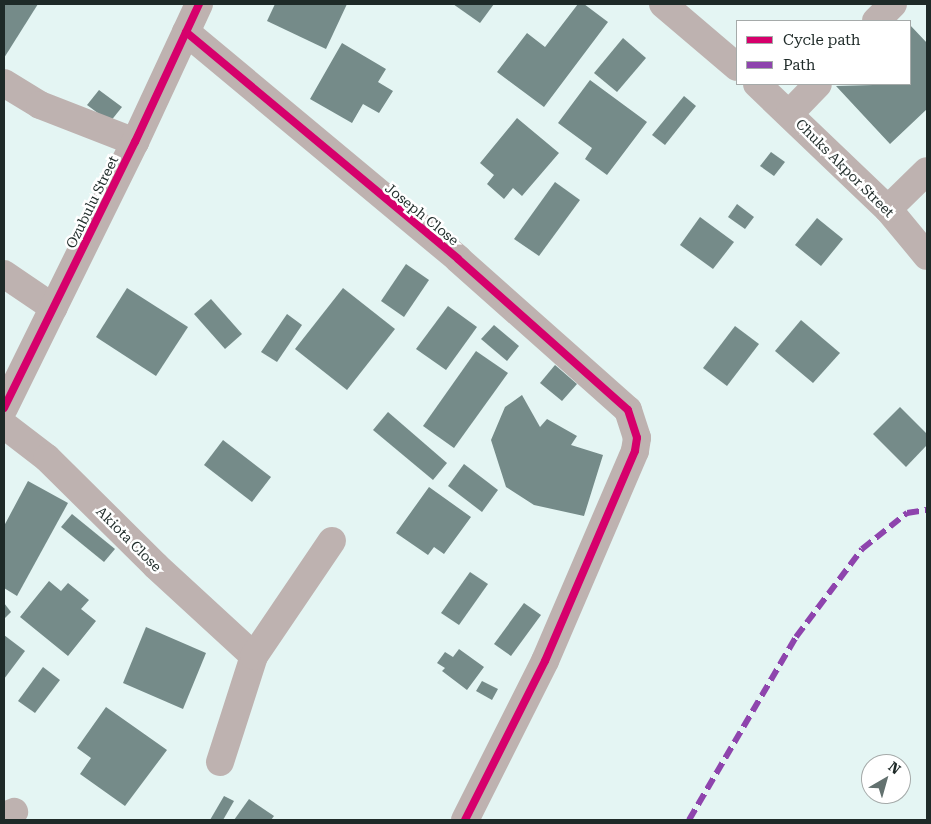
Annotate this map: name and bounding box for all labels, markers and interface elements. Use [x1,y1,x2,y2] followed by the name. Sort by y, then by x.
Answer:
[736,20,911,85] legend
[783,31,860,49] text: Cycle path
[783,56,816,74] text: Path
[792,115,898,221] street label: Chuks Akpor Street
[62,153,122,251] street label: Ozubulu Street
[382,179,462,249] street label: Joseph Close
[93,503,165,575] street label: Akiota Close
[861,754,911,804] north arrow
[885,758,904,778] text: N

